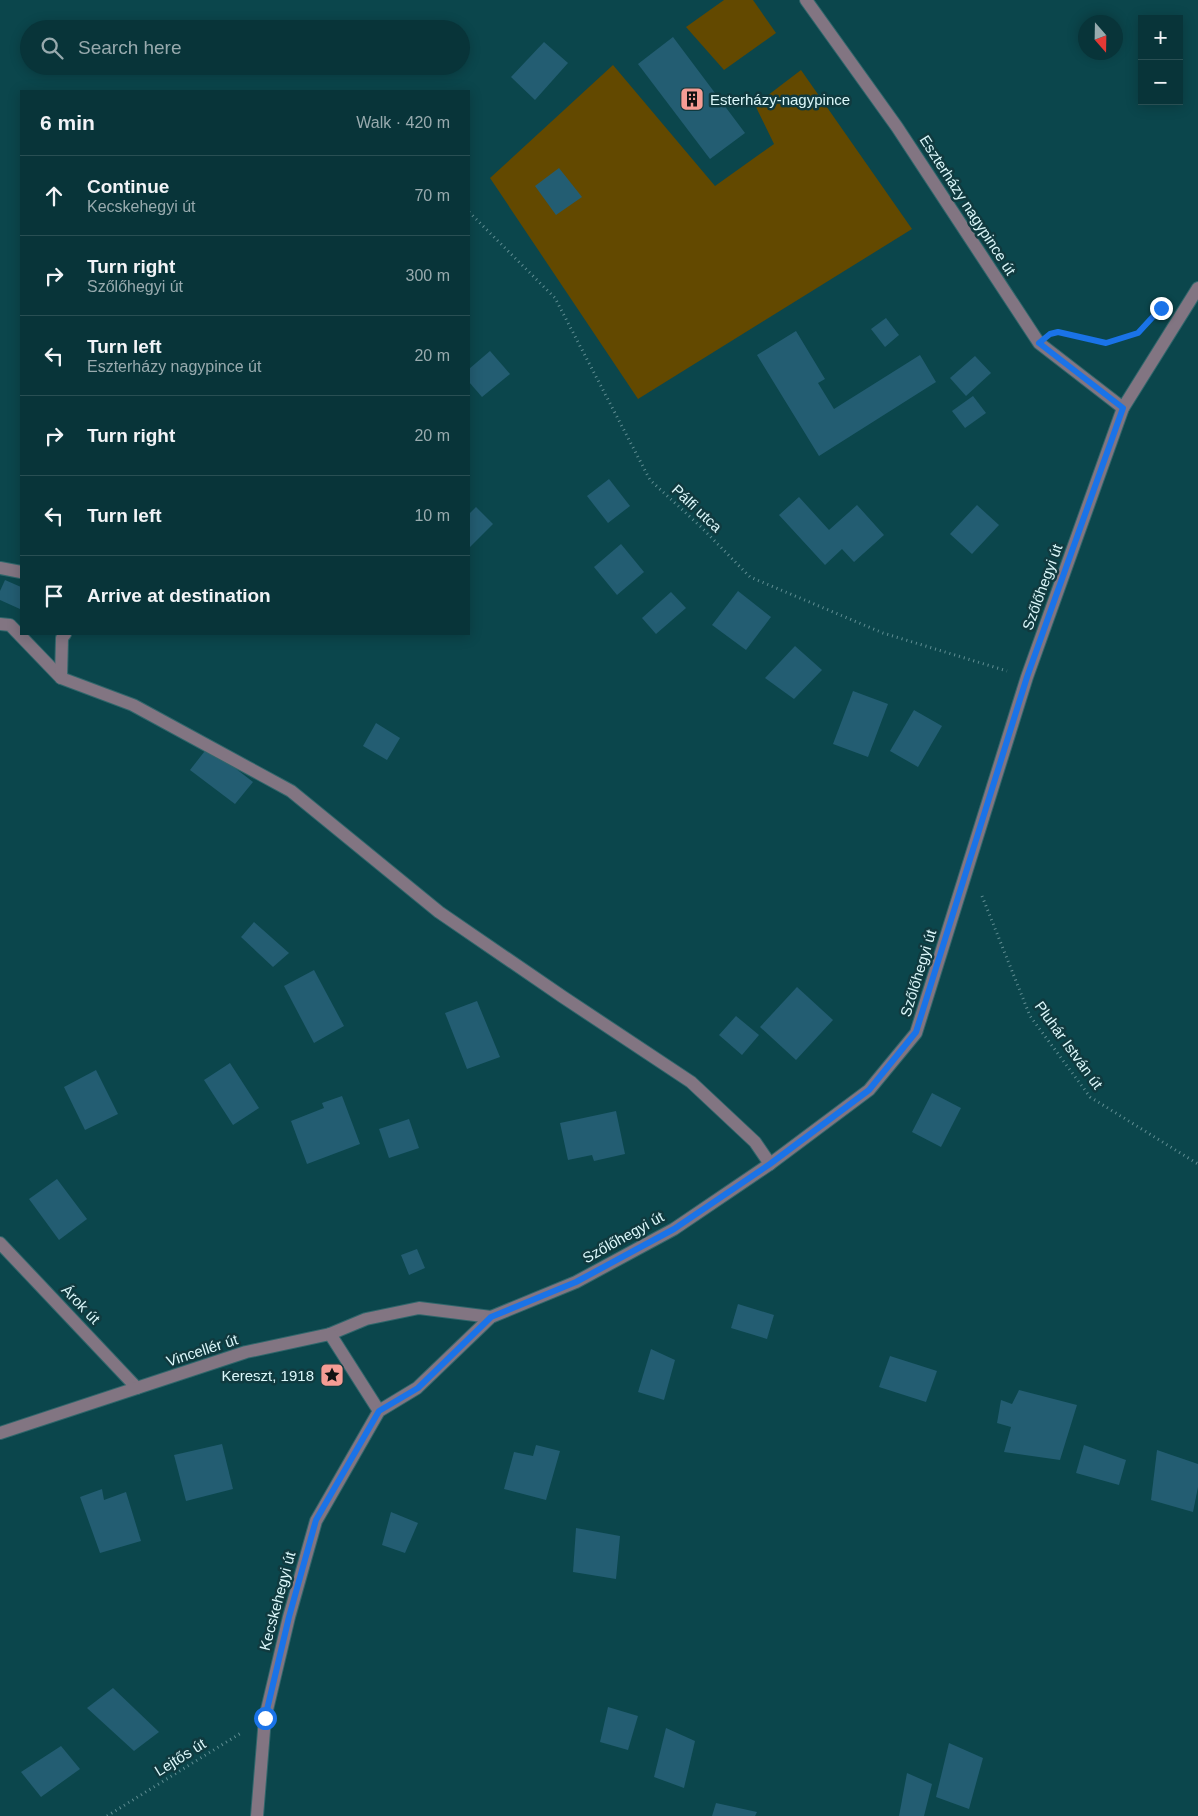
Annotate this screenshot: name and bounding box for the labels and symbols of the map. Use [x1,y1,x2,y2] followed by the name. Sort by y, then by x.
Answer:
[1078,15,1123,60] north arrow
[679,86,705,112] building icon: Esterházy-nagypince
[710,91,850,108] place label: Esterházy-nagypince
[916,132,1020,279] street label: Eszterházy nagypince út
[1150,297,1173,320] route end
[669,481,726,536] street label: Pálfi utca
[1019,541,1066,632] street label: Szőlőhegyi út
[897,927,940,1019] street label: Szőlőhegyi út
[1031,998,1107,1093] street label: Pluhár István út
[579,1207,667,1266] street label: Szőlőhegyi út
[58,1281,104,1328] street label: Árok út
[164,1330,241,1370] street label: Vincellér út
[319,1362,345,1388] place icon: Kereszt, 1918
[221,1367,314,1384] place label: Kereszt, 1918
[256,1549,299,1652] street label: Kecskehegyi út
[254,1707,277,1730] route start
[151,1734,209,1779] street label: Lejtős út

